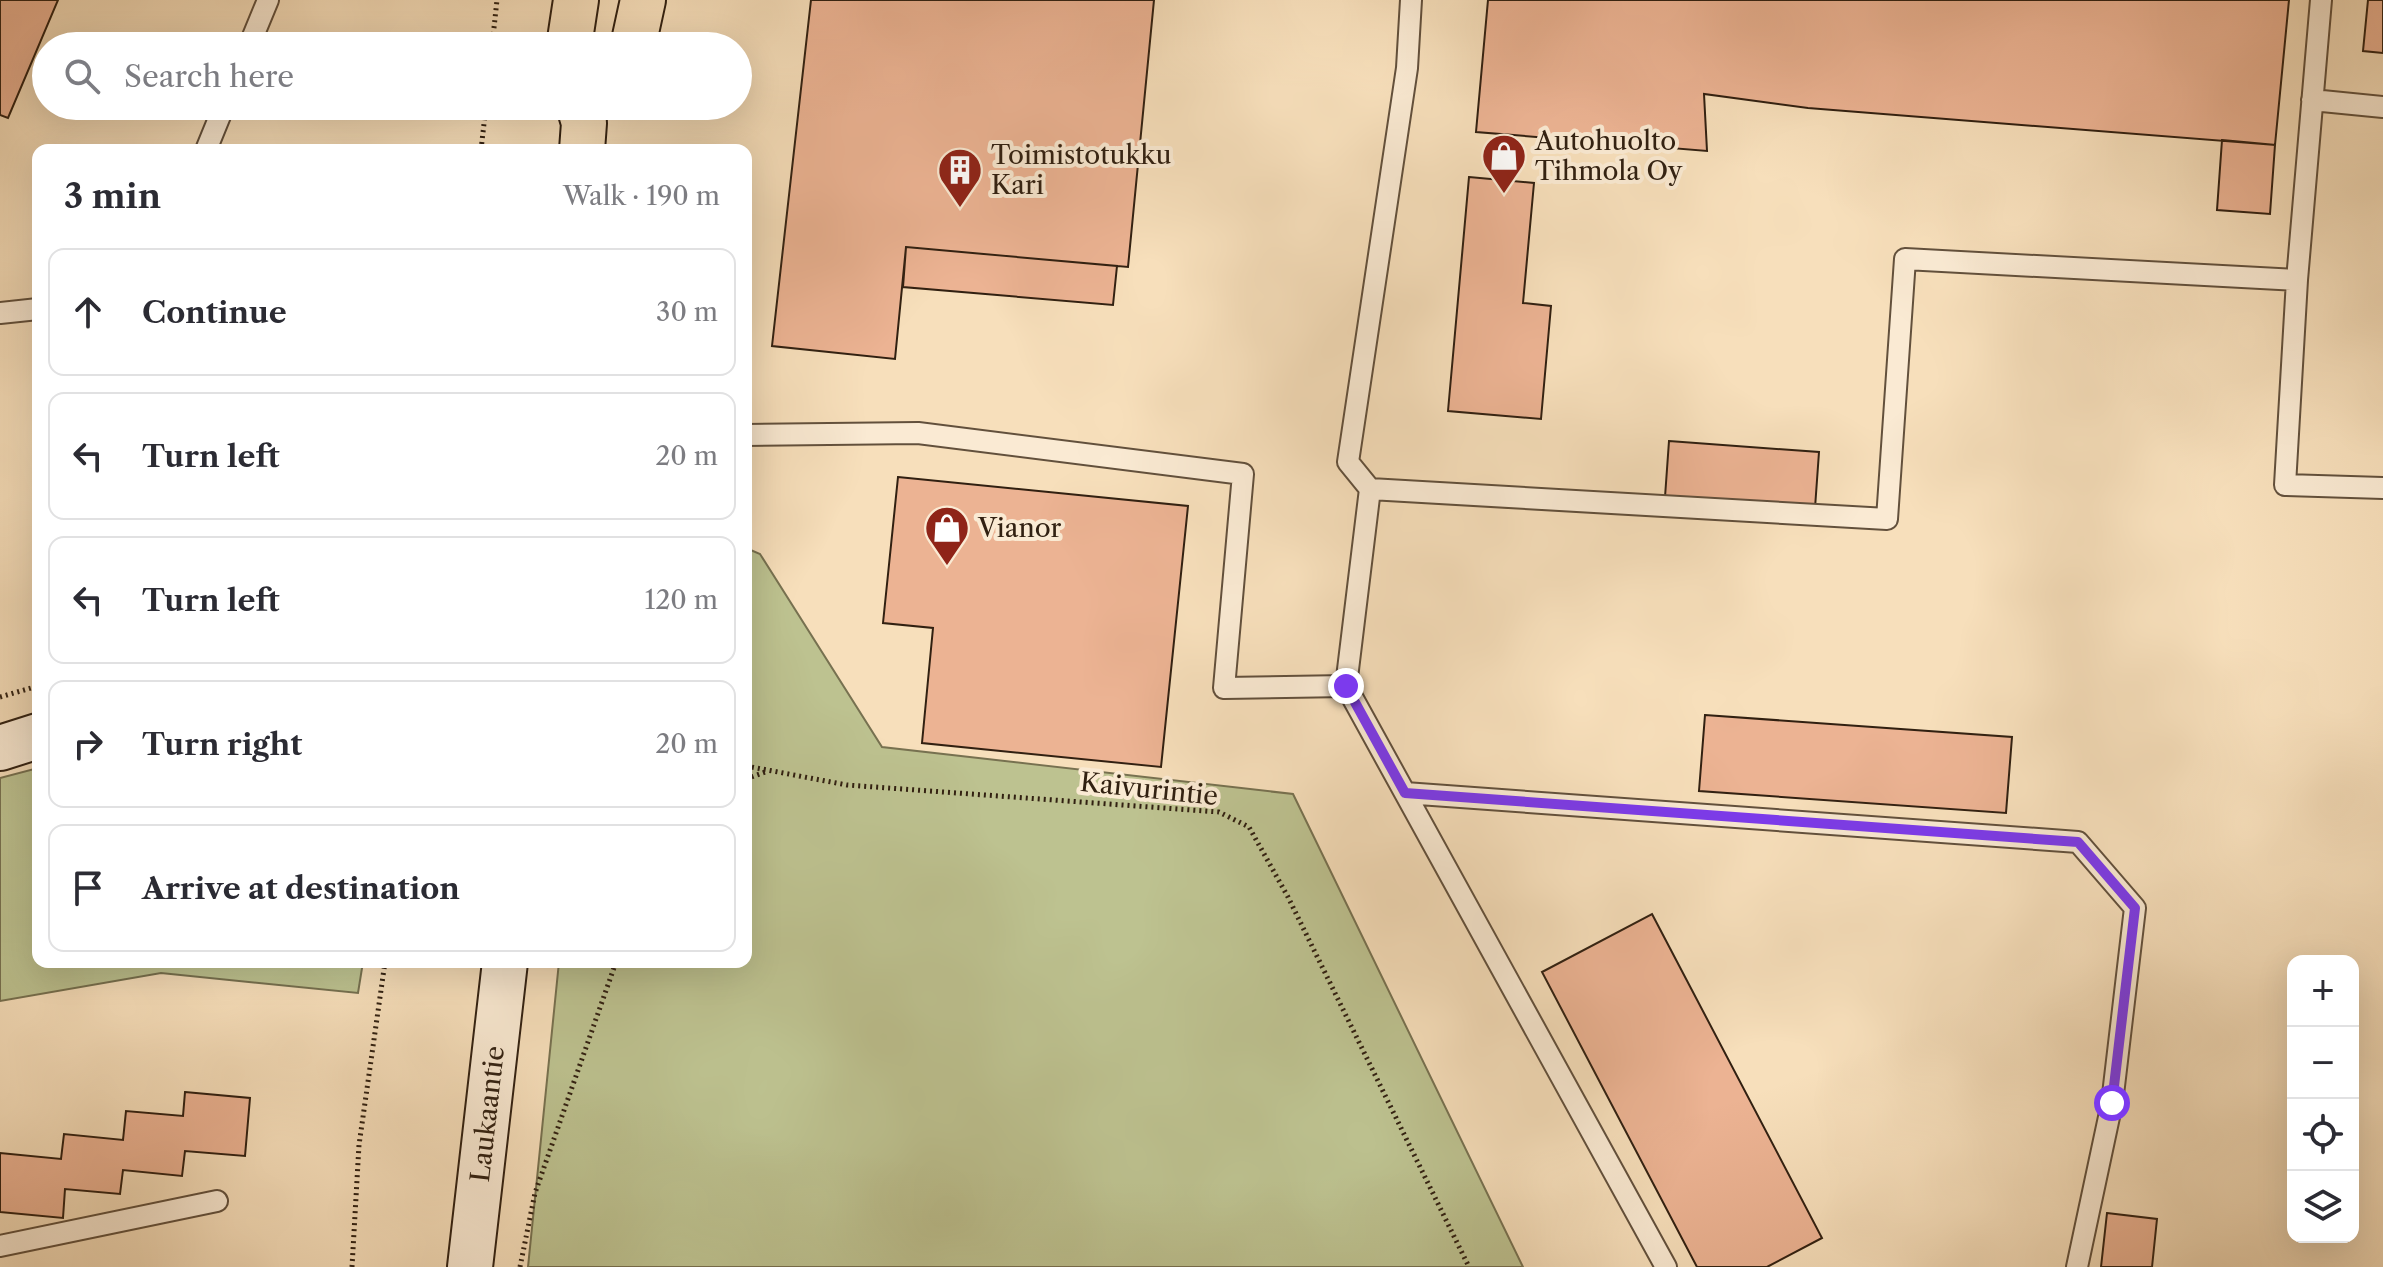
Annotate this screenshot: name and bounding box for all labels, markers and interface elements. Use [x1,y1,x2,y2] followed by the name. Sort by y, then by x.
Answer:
[32,32,752,120] search box
[60,54,104,98] icon: search
[124,58,294,95] text: Search here
[1534,125,1683,187] place label: Autohuolto Tihmola Oy
[1480,132,1528,195] shop icon: Autohuolto Tihmola Oy
[991,139,1172,201] place label: Toimistotukku Kari
[936,146,984,209] building icon: Toimistotukku Kari
[64,175,161,217] text: 3 min
[563,180,720,212] text: Walk · 190 m
[66,290,110,334] icon: ahead
[142,294,287,331] text: Continue
[656,296,718,328] text: 30 m
[66,434,110,478] icon: left
[142,438,279,475] text: Turn left
[655,440,718,472] text: 20 m
[923,504,971,567] shop icon: Vianor
[977,512,1062,544] place label: Vianor
[66,578,110,622] icon: left
[142,582,279,619] text: Turn left
[644,584,718,616] text: 120 m
[1328,668,1364,704] route end
[66,722,110,766] icon: right
[142,726,302,763] text: Turn right
[655,728,718,760] text: 20 m
[1078,766,1220,812] street label: Kaivurintie
[66,866,110,910] icon: arrive
[142,870,460,907] text: Arrive at destination
[2287,955,2359,1243] map controls
[2287,955,2359,1027] button: +
[2287,1027,2359,1099] button: −
[464,1044,511,1184] street label: Laukaantie
[2094,1085,2130,1121] route start
[2287,1099,2359,1171] button: locate
[2287,1171,2359,1243] button: layers

